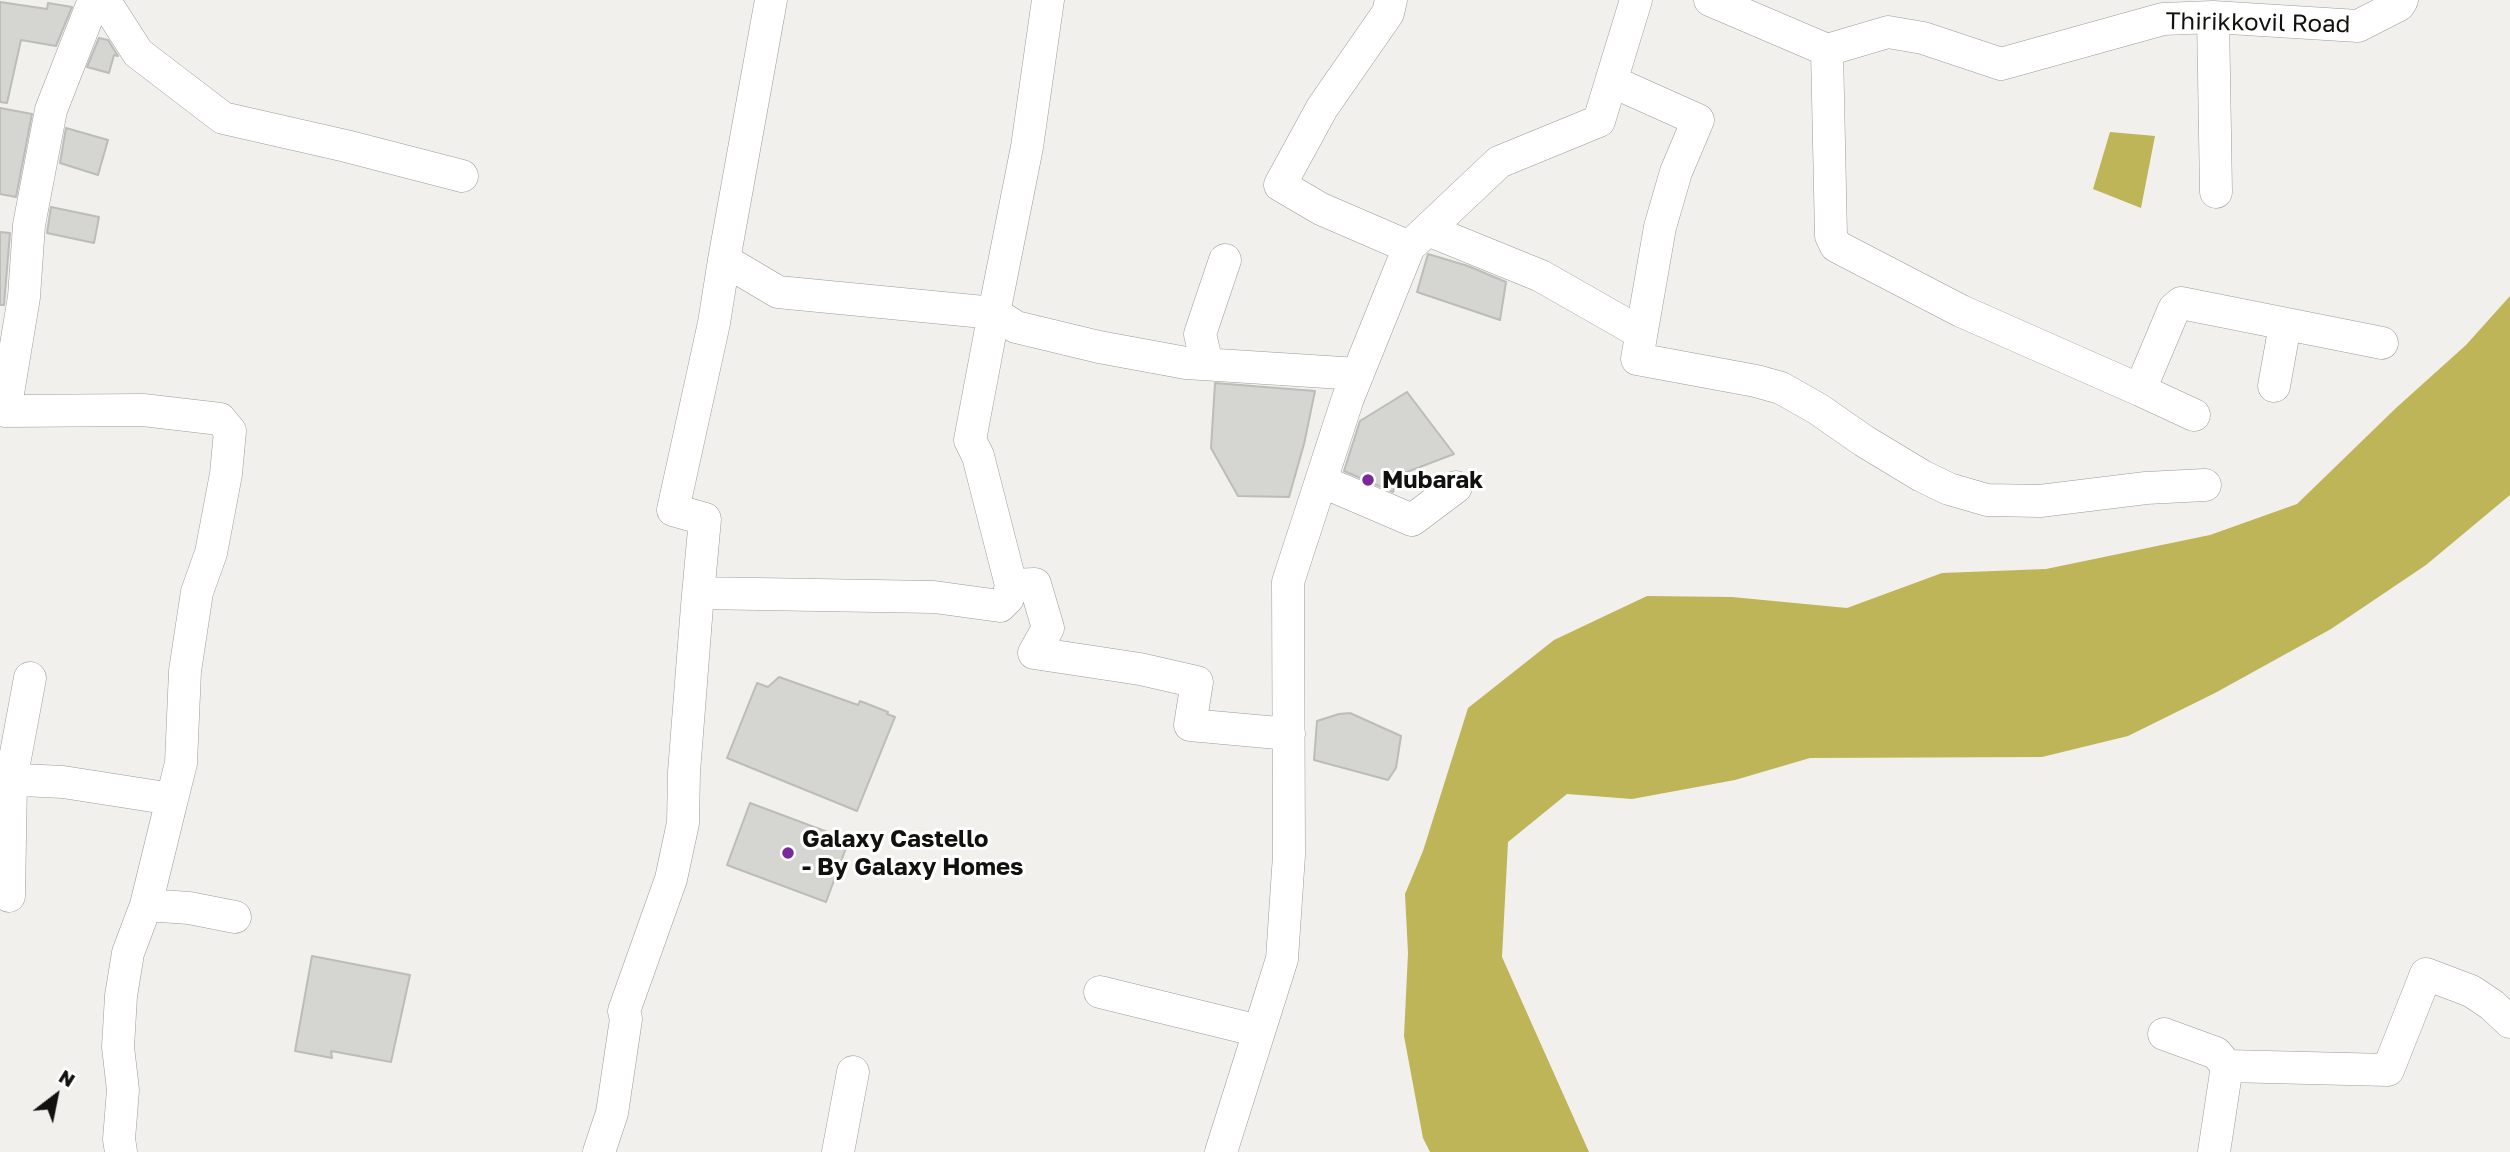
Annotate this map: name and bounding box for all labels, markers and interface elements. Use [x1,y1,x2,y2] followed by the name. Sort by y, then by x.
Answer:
[2165,7,2351,39] street label: Thirikkovil Road
[1382,466,1483,494] place label: Mubarak
[1360,472,1376,488] marker: Mubarak
[802,825,1024,881] place label: Galaxy Castello - By Galaxy Homes
[780,845,796,861] marker: Galaxy Castello - By Galaxy Homes
[21,1061,91,1131] north arrow
[55,1064,80,1091] text: N

